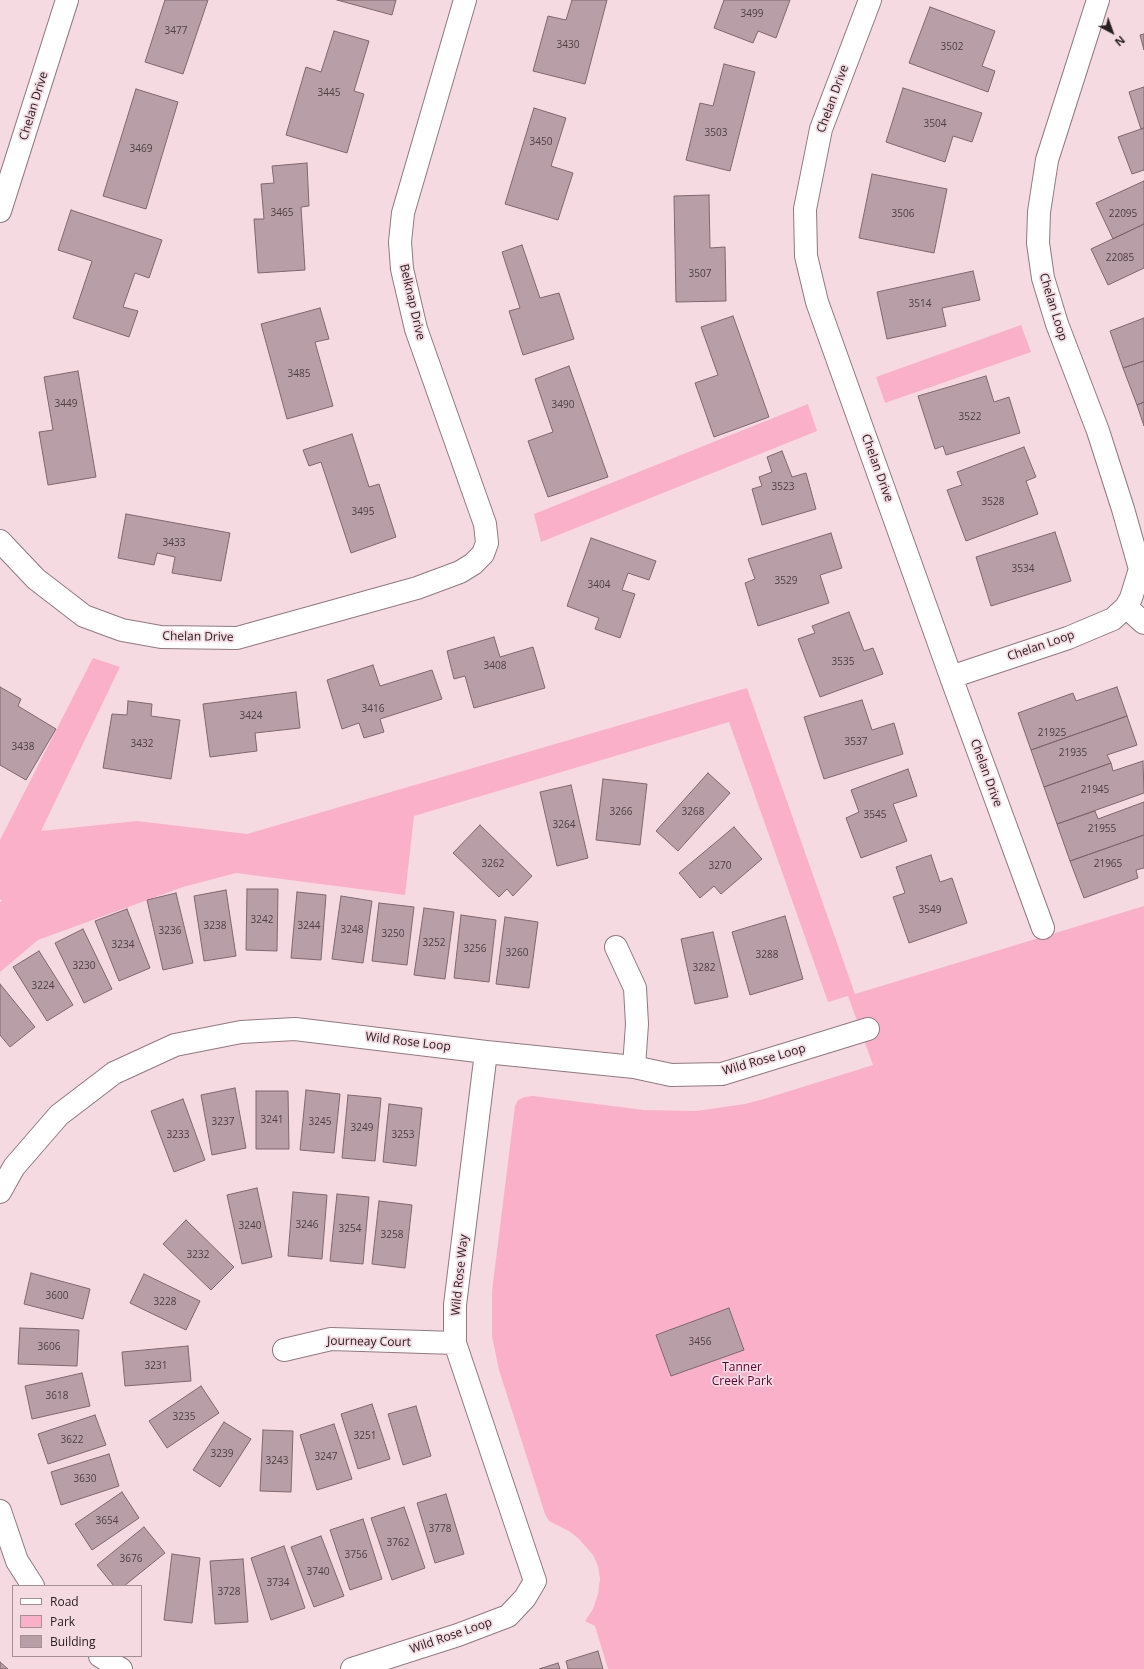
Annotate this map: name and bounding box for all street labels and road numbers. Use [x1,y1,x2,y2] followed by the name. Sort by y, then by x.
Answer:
[814,63,852,135] street label: Chelan Drive
[17,70,51,142] street label: Chelan Drive
[396,263,428,341] street label: Belknap Drive
[1036,271,1070,343] street label: Chelan Loop
[858,432,896,504] street label: Chelan Drive
[1006,628,1076,664] street label: Chelan Loop
[162,629,234,645] street label: Chelan Drive
[967,737,1005,809] street label: Chelan Drive
[365,1030,451,1054] street label: Wild Rose Loop
[721,1041,807,1079] street label: Wild Rose Loop
[449,1234,471,1316] street label: Wild Rose Way
[327,1334,411,1350] street label: Journeay Court
[408,1615,494,1657] street label: Wild Rose Loop

